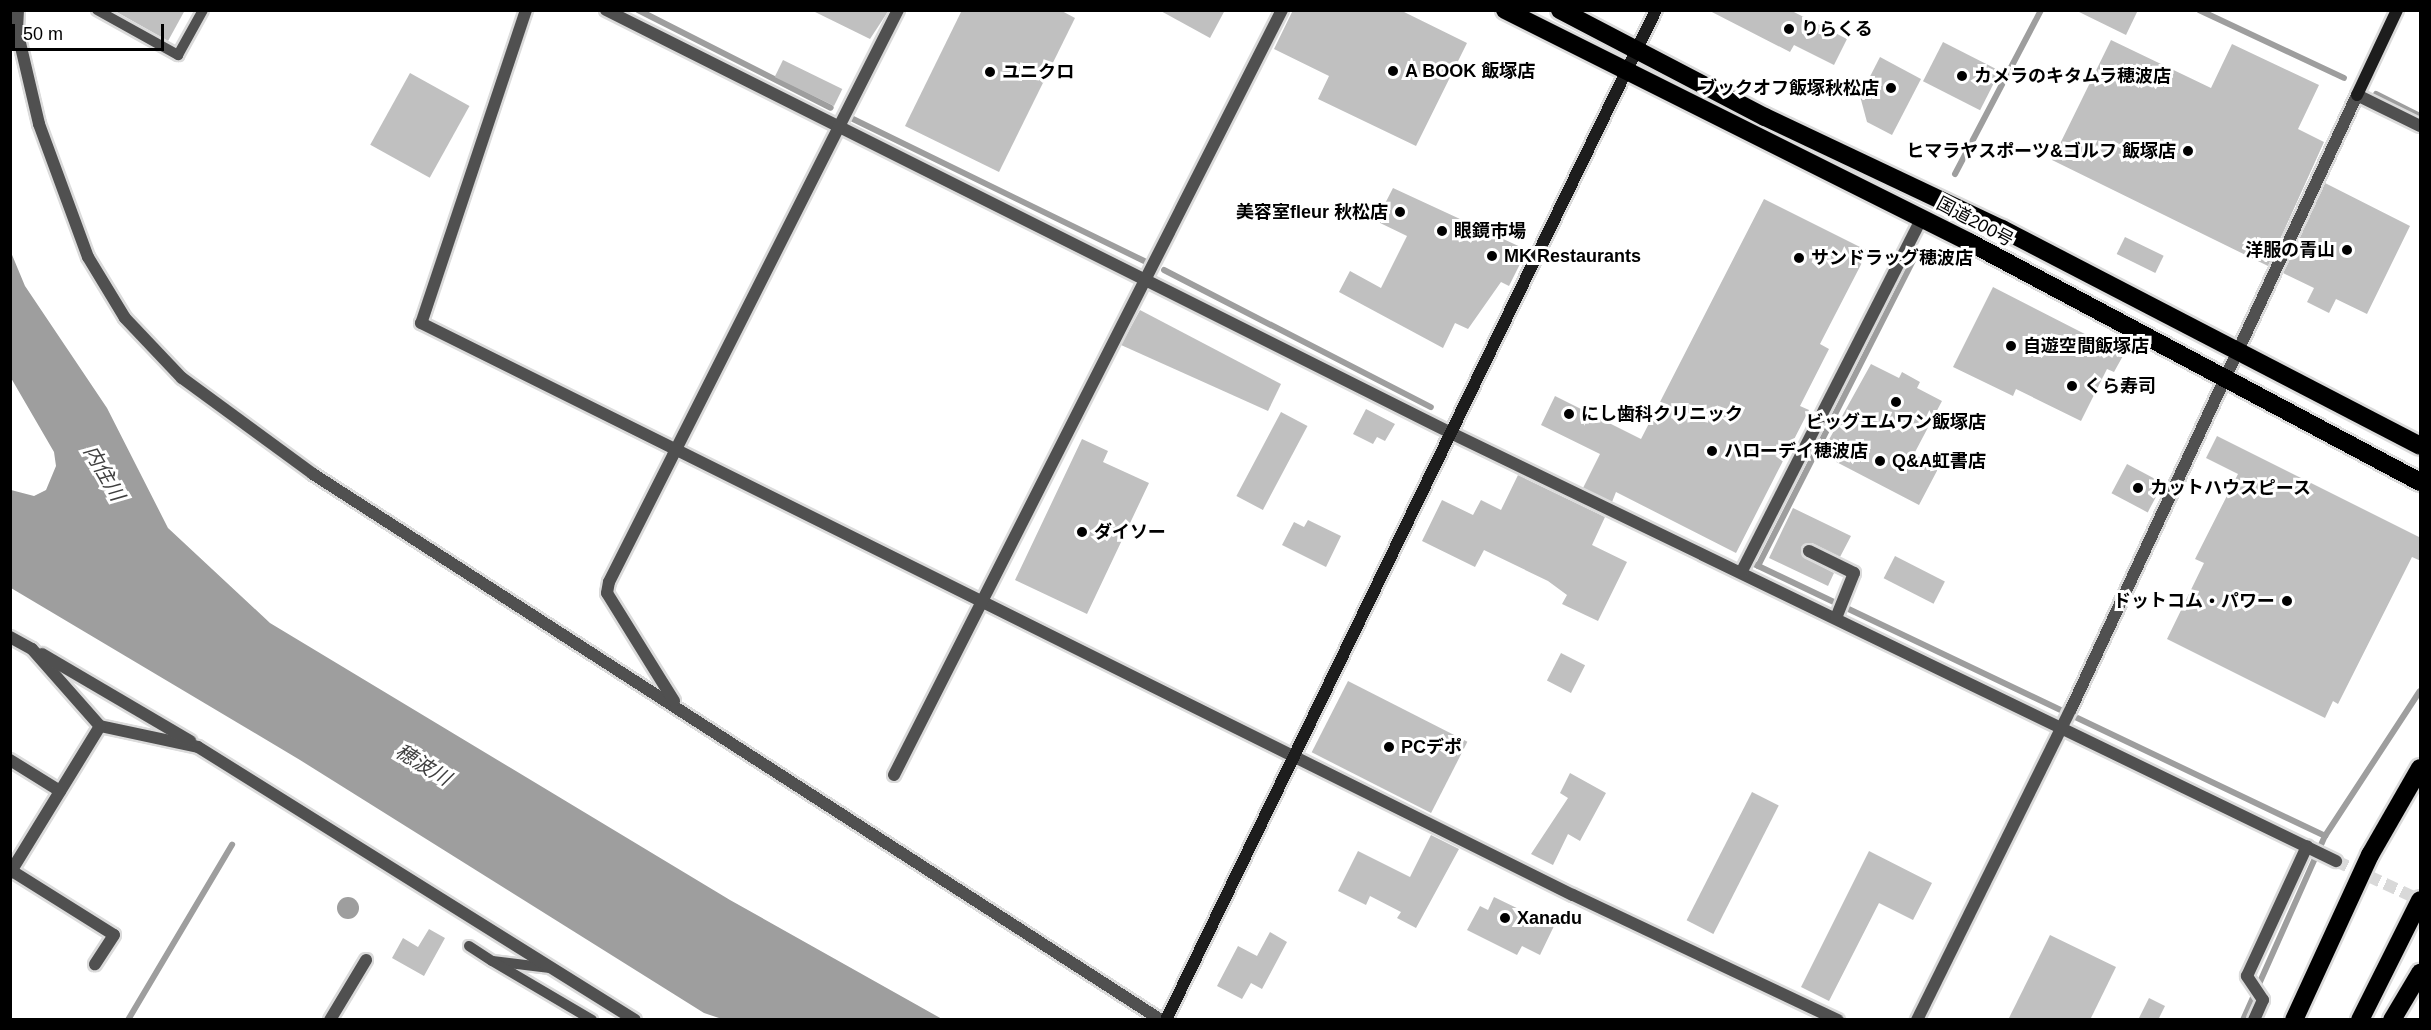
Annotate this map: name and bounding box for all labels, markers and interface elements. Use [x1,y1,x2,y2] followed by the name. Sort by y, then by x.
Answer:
[15,12,166,50] scale bar
[1801,18,1873,40] place label: りらくる
[1782,22,1796,36] marker: りらくる
[23,24,63,44] text: 50 m
[1405,60,1536,82] place label: A BOOK 飯塚店
[1002,61,1074,83] place label: ユニクロ
[1386,64,1400,78] marker: A BOOK 飯塚店
[983,65,997,79] marker: ユニクロ
[1974,65,2172,87] place label: カメラのキタムラ穂波店
[1955,69,1969,83] marker: カメラのキタムラ穂波店
[1699,77,1879,99] place label: ブックオフ飯塚秋松店
[1884,81,1898,95] marker: ブックオフ飯塚秋松店
[1906,140,2176,162] place label: ヒマラヤスポーツ&ゴルフ 飯塚店
[2181,144,2195,158] marker: ヒマラヤスポーツ&ゴルフ 飯塚店
[1933,193,2017,251] street label: 国道200号
[1236,201,1388,223] place label: 美容室fleur 秋松店
[1393,205,1407,219] marker: 美容室fleur 秋松店
[1454,220,1526,242] place label: 眼鏡市場
[1435,224,1449,238] marker: 眼鏡市場
[2245,239,2335,261] place label: 洋服の青山
[2340,243,2354,257] marker: 洋服の青山
[1504,245,1641,267] place label: MK Restaurants
[1811,247,1973,269] place label: サンドラッグ穂波店
[1485,249,1499,263] marker: MK Restaurants
[1792,251,1806,265] marker: サンドラッグ穂波店
[2023,335,2149,357] place label: 自遊空間飯塚店
[2004,339,2018,353] marker: 自遊空間飯塚店
[2084,375,2156,397] place label: くら寿司
[2065,379,2079,393] marker: くら寿司
[1889,395,1903,409] marker: ビッグエムワン飯塚店
[1581,403,1743,425] place label: にし歯科クリニック
[1562,407,1576,421] marker: にし歯科クリニック
[1806,411,1986,433] place label: ビッグエムワン飯塚店
[1724,440,1868,462] place label: ハローデイ穂波店
[79,441,129,505] water label: 内住川
[1705,444,1719,458] marker: ハローデイ穂波店
[1892,450,1986,472] place label: Q&A虹書店
[1873,454,1887,468] marker: Q&A虹書店
[2150,477,2312,499] place label: カットハウスピース
[2131,481,2145,495] marker: カットハウスピース
[1094,521,1166,543] place label: ダイソー
[1075,525,1089,539] marker: ダイソー
[2113,590,2275,612] place label: ドットコム・パワー
[2280,594,2294,608] marker: ドットコム・パワー
[1401,736,1462,758] place label: PCデポ
[391,739,455,791] water label: 穂波川
[1382,740,1396,754] marker: PCデポ
[1517,907,1582,929] place label: Xanadu
[1498,911,1512,925] marker: Xanadu

